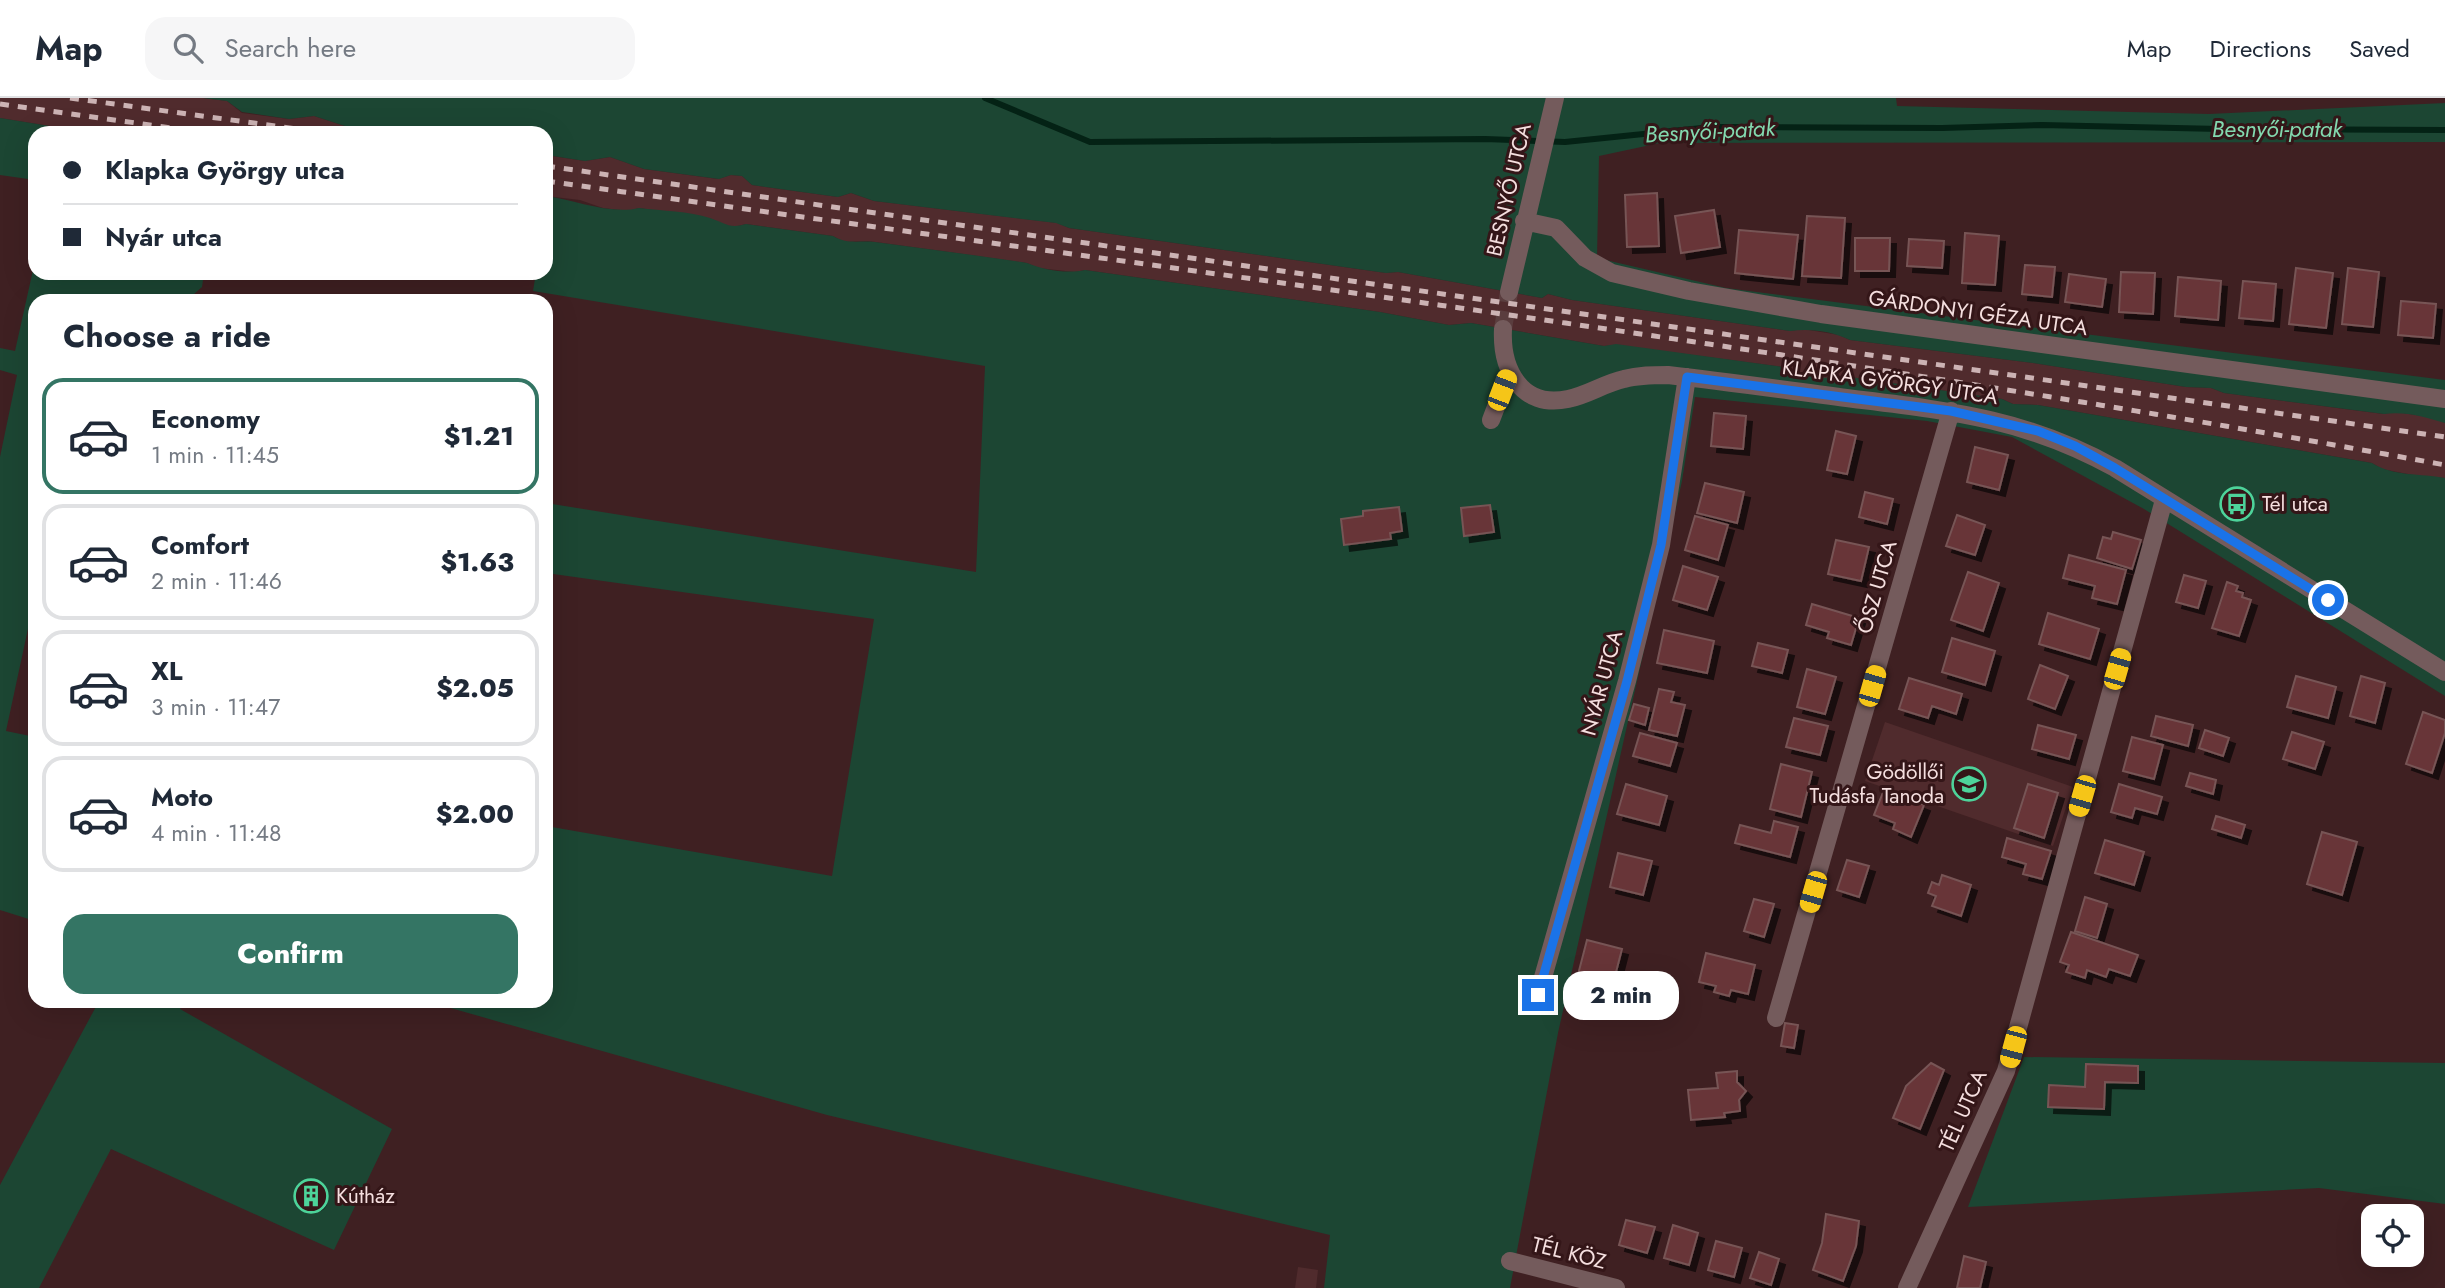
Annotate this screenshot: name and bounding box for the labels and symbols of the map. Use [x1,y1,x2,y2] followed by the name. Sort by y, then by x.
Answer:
[1644,111,1777,151] water label: Besnyői-patak
[2212,112,2343,146] water label: Besnyői-patak
[1479,120,1539,259] street label: BESNYŐ UTCA
[1867,283,2090,343] street label: GÁRDONYI GÉZA UTCA
[1780,352,2000,412] street label: KLAPKA GYÖRGY UTCA
[1485,367,1520,413] car
[2218,485,2256,523] bus stop icon: Tél utca
[2262,489,2328,519] place label: Tél utca
[1849,537,1905,637] street label: ŐSZ UTCA
[2312,584,2344,616] route start
[1574,627,1630,739] street label: NYÁR UTCA
[2102,646,2133,692] car
[1857,663,1888,709] car
[1810,757,1944,811] place label: Gödöllői Tudásfa Tanoda
[1950,765,1988,803] school or university icon: Gödöllői Tudásfa Tanoda
[2067,773,2098,819] car
[1798,869,1829,915] car
[1562,970,1678,1020] callout: 2 min
[1522,979,1554,1011] route end
[1998,1024,2029,1070] car
[1932,1065,1994,1157] street label: TÉL UTCA
[292,1177,330,1215] building icon: Kútház
[336,1181,395,1211] place label: Kútház
[1529,1229,1610,1277] street label: TÉL KÖZ

